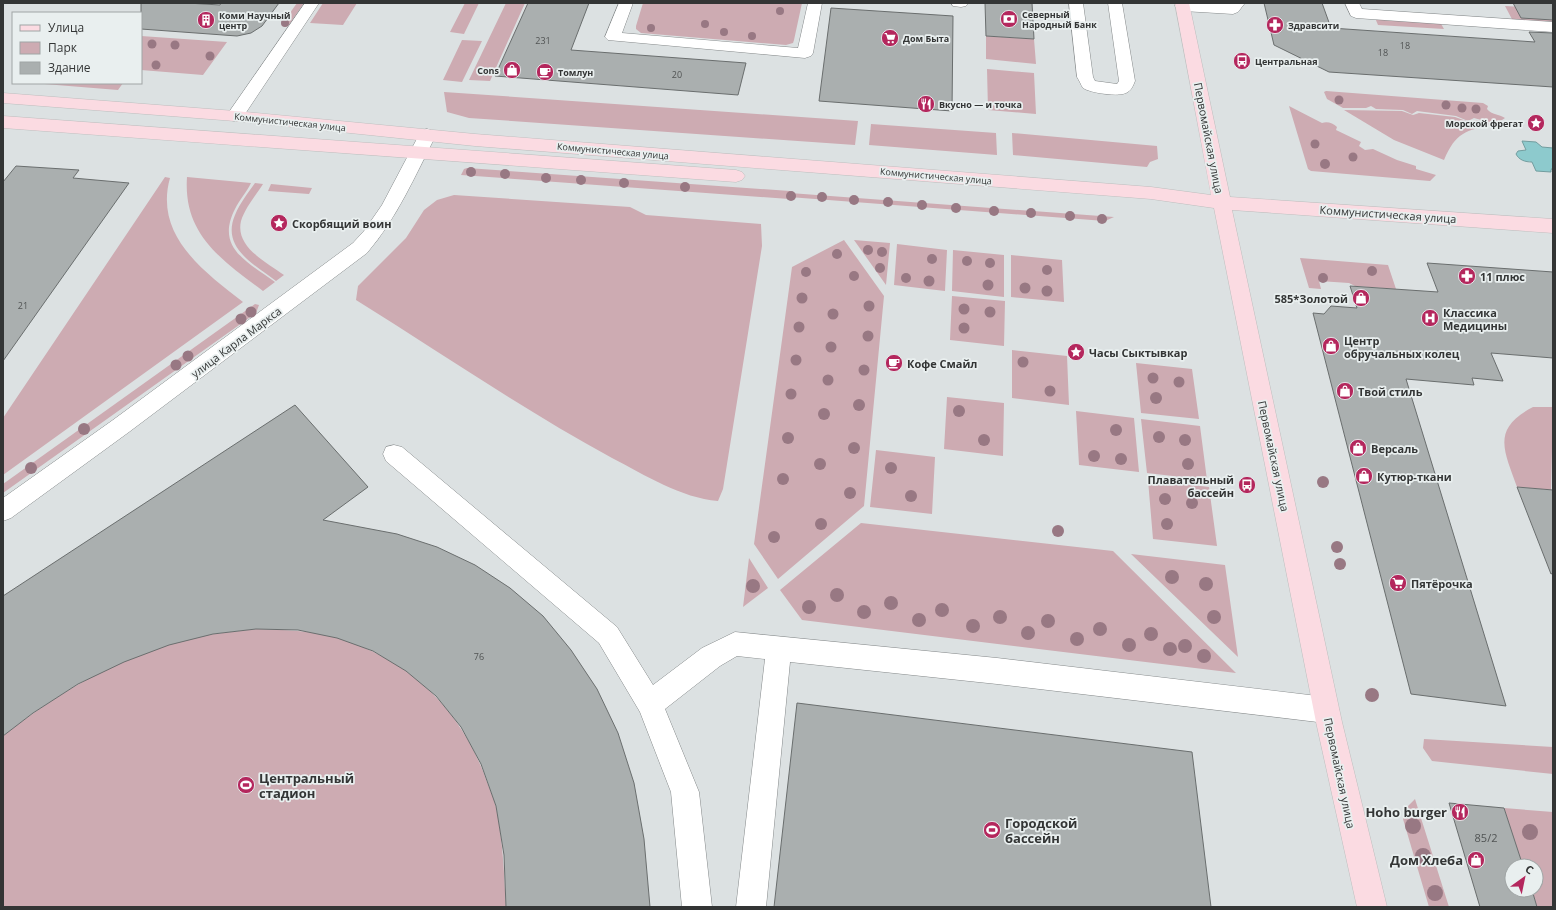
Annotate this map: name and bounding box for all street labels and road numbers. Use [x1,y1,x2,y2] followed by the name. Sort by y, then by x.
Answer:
[1191,81,1227,195] street label: Первомайская улица
[234,110,346,134] street label: Коммунистическая улица
[557,140,669,162] street label: Коммунистическая улица
[880,165,992,187] street label: Коммунистическая улица
[1319,202,1457,226] street label: Коммунистическая улица
[188,303,284,381] street label: улица Карла Маркса
[1255,399,1293,513] street label: Первомайская улица
[1321,716,1359,830] street label: Первомайская улица

